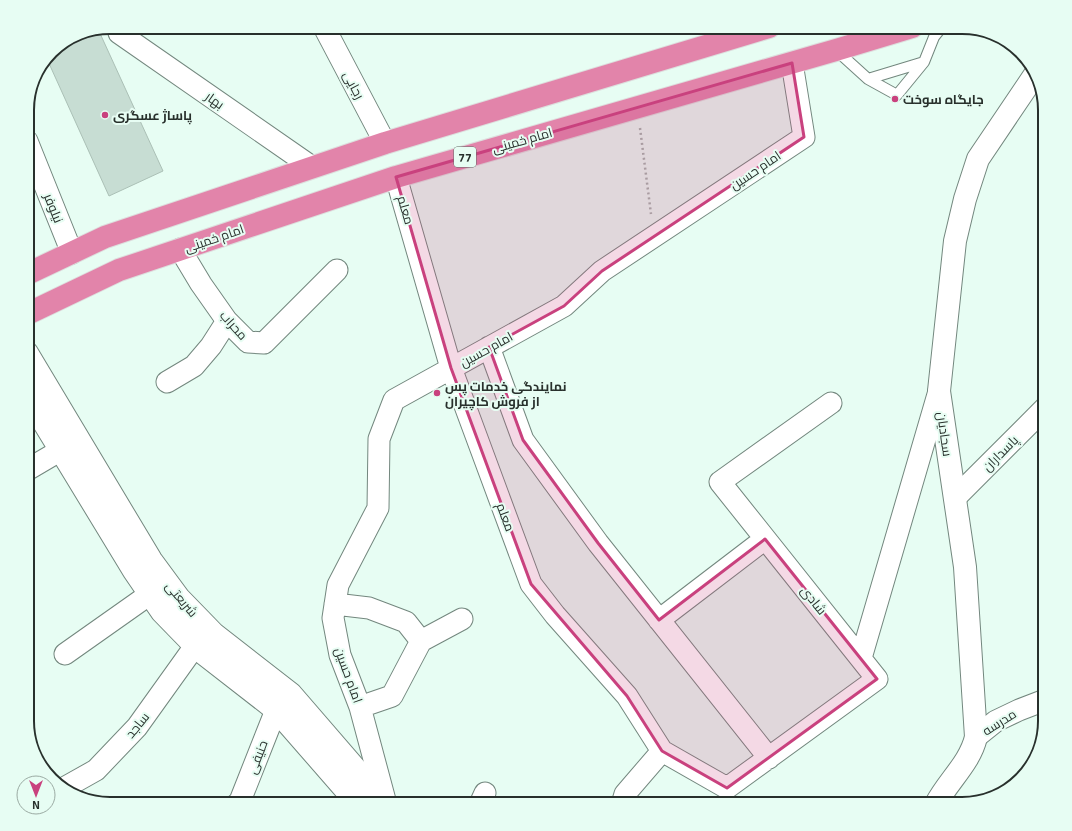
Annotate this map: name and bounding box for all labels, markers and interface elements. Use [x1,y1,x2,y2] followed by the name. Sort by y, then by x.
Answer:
[336,66,372,104] street label: رجایی
[199,84,230,115] street label: بهار
[903,87,984,111] place label: جایگاه سوخت
[890,94,900,104] marker: جایگاه سوخت
[113,103,192,127] place label: پاساژ عسگری
[100,110,110,120] marker: پاساژ عسگری
[489,120,555,160] street label: امام خمینی
[724,144,786,196] street label: امام حسین
[454,147,476,167] road number: 77
[37,188,71,227] street label: نیلوفر
[390,193,422,227] street label: معلم
[181,217,247,259] street label: امام خمینی
[214,304,254,346] street label: محراب
[455,324,517,374] street label: امام حسین
[445,374,567,413] place label: نمایندگی خدمات پس از فروش کاچیران
[432,388,442,398] marker: نمایندگی خدمات پس از فروش کاچیران
[930,410,960,458] street label: سجادیان
[976,429,1024,477] street label: پاسداران
[490,499,522,535] street label: معلم
[159,575,205,623] street label: شریعتی
[794,580,834,620] street label: شادی
[328,644,370,706] street label: امام حسین
[977,702,1021,742] street label: مدرسه
[119,706,155,744] street label: ساجد
[240,737,274,777] street label: حنیفی
[16,775,56,815] north arrow
[32,795,40,815] text: N

